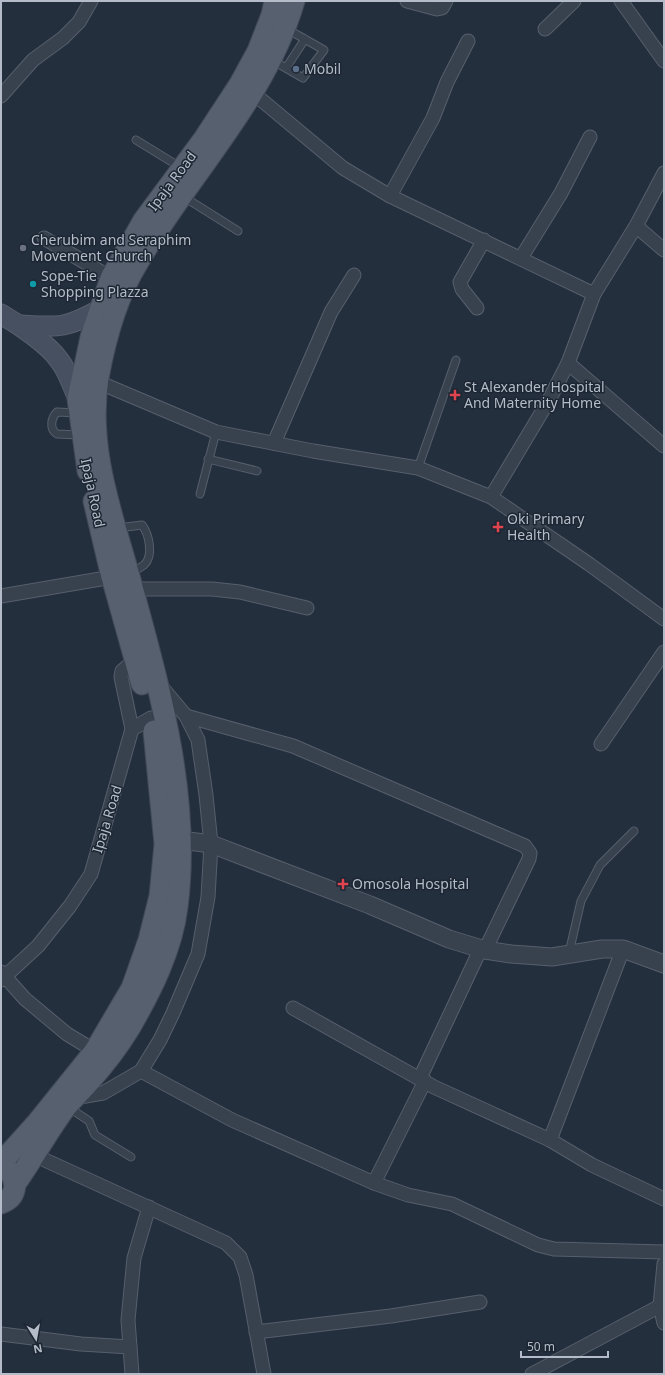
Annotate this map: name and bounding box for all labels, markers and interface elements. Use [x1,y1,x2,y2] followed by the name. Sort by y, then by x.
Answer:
[304,59,341,78] place label: Mobil
[291,64,301,74] marker: Mobil
[143,147,200,214] street label: Ipaja Road
[31,230,191,265] place label: Cherubim and Seraphim Movement Church
[18,243,28,253] marker: Cherubim and Seraphim Movement Church
[41,266,149,301] place label: Sope-Tie Shopping Plazza
[28,279,38,289] marker: Sope-Tie Shopping Plazza
[464,377,605,412] place label: St Alexander Hospital And Maternity Home
[449,389,461,401] marker: St Alexander Hospital And Maternity Home
[77,457,110,529] street label: Ipaja Road
[507,509,585,544] place label: Oki Primary Health
[492,521,504,533] marker: Oki Primary Health
[87,783,126,855] street label: Ipaja Road
[352,874,469,893] place label: Omosola Hospital
[337,878,349,890] marker: Omosola Hospital
[16,1319,56,1359] north arrow
[521,1333,608,1359] scale bar
[527,1338,555,1355] text: 50 m
[32,1341,44,1358] text: N

